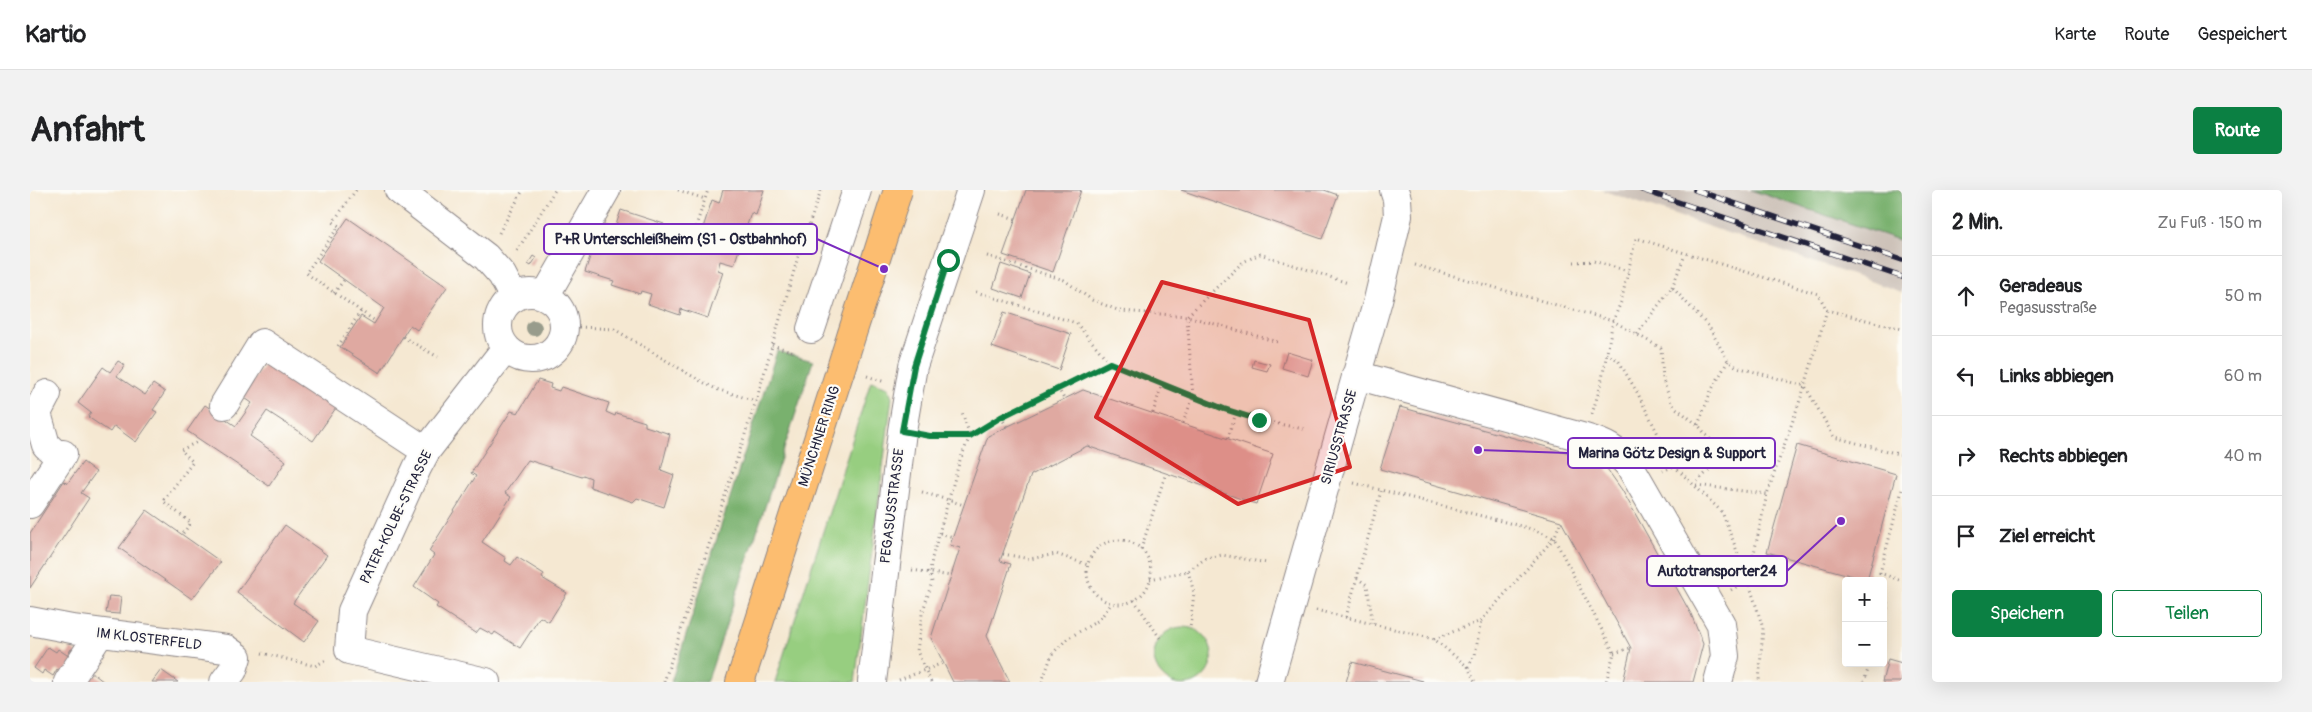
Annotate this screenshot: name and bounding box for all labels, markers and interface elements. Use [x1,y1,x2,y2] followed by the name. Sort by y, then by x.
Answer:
[25,20,86,49] text: Kartio
[2054,23,2096,46] text: Karte
[2124,23,2169,46] text: Route
[2197,23,2287,46] text: Gespeichert
[2193,107,2282,154] button: Route
[30,108,145,152] text: Anfahrt
[1952,209,2003,236] text: 2 Min.
[2158,213,2262,233] text: Zu Fuß · 150 m
[544,224,817,254] callout: P+R Unterschleißheim (S1 - Ostbahnhof)
[554,230,808,249] text: P+R Unterschleißheim (S1 - Ostbahnhof)
[937,249,960,272] route start
[1999,274,2082,298] text: Geradeaus
[1952,282,1980,310] icon: ahead
[2225,286,2262,306] text: 50 m
[1999,298,2097,318] text: Pegasusstraße
[1952,362,1980,390] icon: left
[1999,364,2114,388] text: Links abbiegen
[2224,366,2262,386] text: 60 m
[795,383,843,489] street label: MÜNCHNER RING
[1317,387,1361,487] street label: SIRIUSSTRASSE
[1248,409,1271,432] route end
[1568,438,1775,468] callout: Marina Götz Design & Support
[1952,442,1980,470] icon: right
[1578,444,1767,463] text: Marina Götz Design & Support
[1999,444,2128,468] text: Rechts abbiegen
[2224,446,2262,466] text: 40 m
[356,447,436,587] street label: PATER-KOLBE-STRASSE
[877,448,907,564] street label: PEGASUSSTRASSE
[1952,522,1980,550] icon: arrive
[1999,524,2095,548] text: Ziel erreicht
[1647,556,1787,586] callout: Autotransporter24
[1657,562,1777,581] text: Autotransporter24
[1842,577,1887,667] map controls
[1842,577,1887,622] button: +
[1952,590,2102,637] button: Speichern
[2112,590,2262,637] button: Teilen
[1842,622,1887,667] button: −
[95,624,203,654] street label: IM KLOSTERFELD

